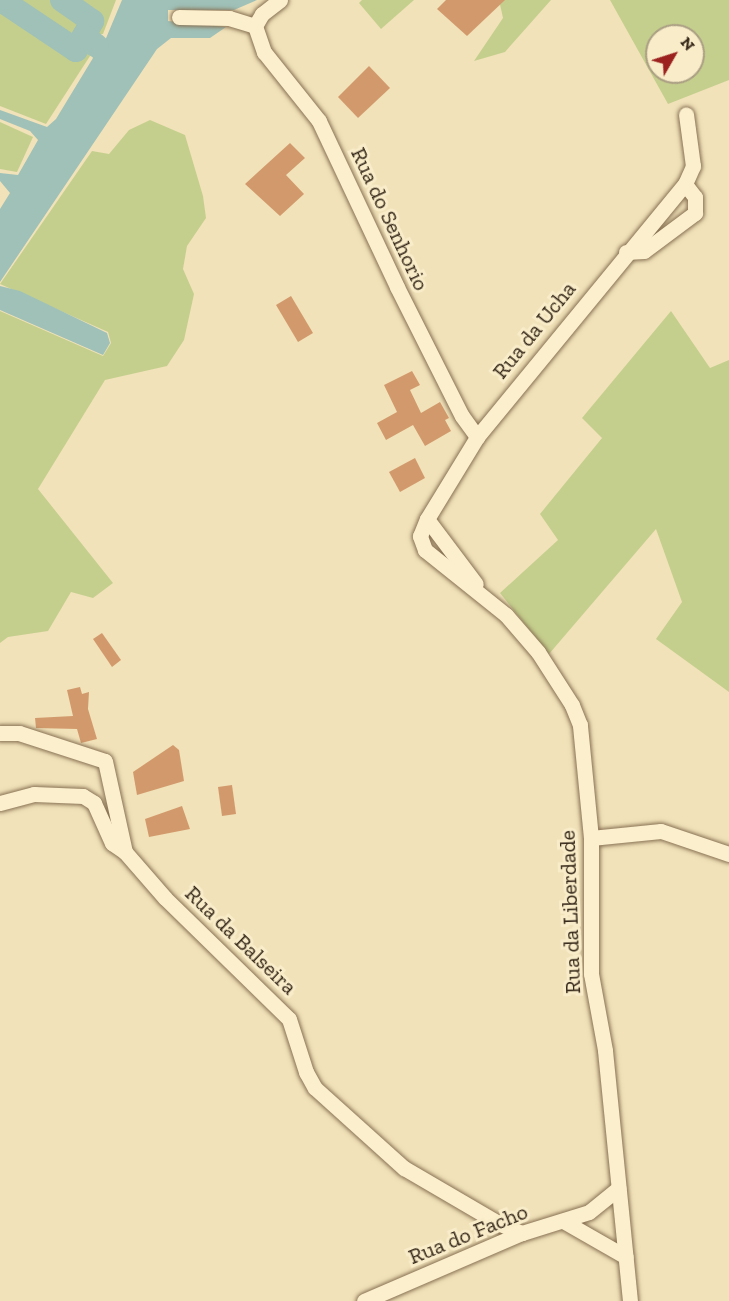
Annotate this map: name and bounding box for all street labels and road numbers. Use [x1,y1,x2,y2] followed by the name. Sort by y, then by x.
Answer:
[345,143,435,295] street label: Rua do Senhorio
[487,276,581,384] street label: Rua da Ucha
[554,830,586,994] street label: Rua da Liberdade
[180,880,302,1000] street label: Rua da Balseira
[405,1198,531,1270] street label: Rua do Facho

